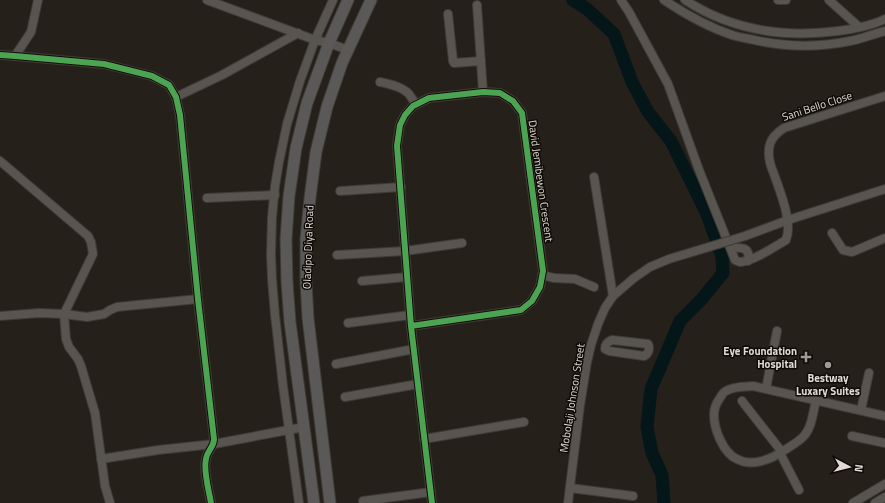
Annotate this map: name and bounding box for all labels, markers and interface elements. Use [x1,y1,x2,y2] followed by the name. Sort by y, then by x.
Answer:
[780,87,855,125] street label: Sani Bello Close
[525,119,557,243] street label: David Jemibewon Crescent
[299,205,317,289] street label: Oladipo Diya Road
[555,342,589,454] street label: Mobolaji Johnson Street
[723,343,797,372] place label: Eye Foundation Hospital
[800,351,812,363] marker: Eye Foundation Hospital
[823,360,833,370] marker: Bestway Luxary Suites
[796,370,860,399] place label: Bestway Luxary Suites
[829,447,869,487] north arrow
[851,463,867,473] text: N

